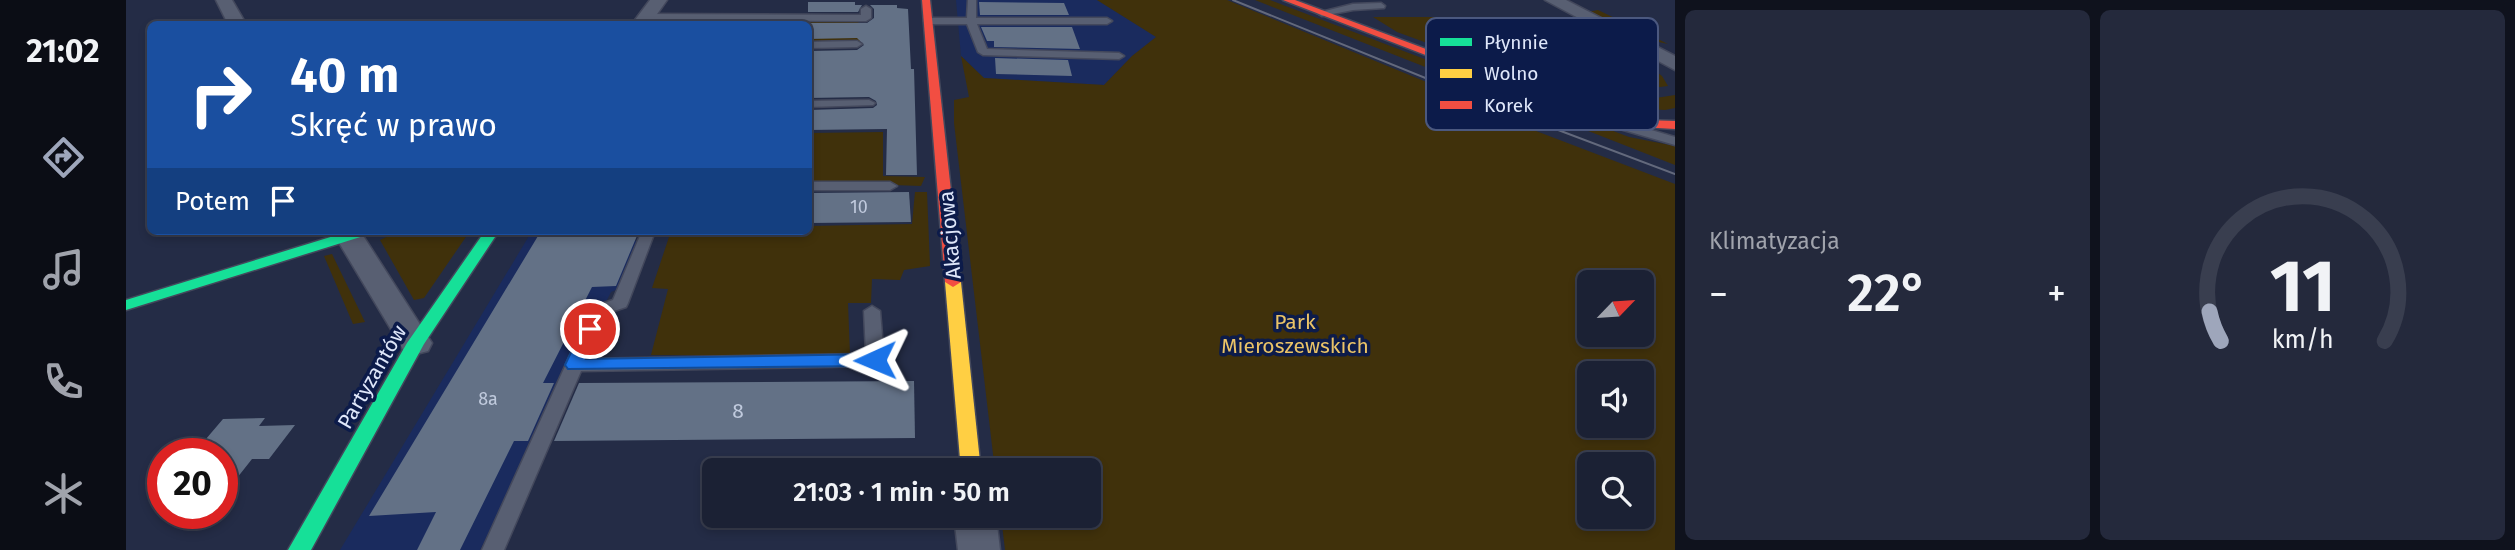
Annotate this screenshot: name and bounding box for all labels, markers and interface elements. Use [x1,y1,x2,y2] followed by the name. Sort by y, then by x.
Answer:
[1426,18,1658,130] legend
[1484,31,1548,54] text: Płynnie
[26,32,100,70] text: 21:02
[290,46,399,105] text: 40 m
[175,49,266,140] icon: right
[1484,62,1538,85] text: Wolno
[1484,94,1533,117] text: Korek
[290,106,497,144] text: Skręć w prawo
[39,133,88,182] icon: directions
[264,182,302,220] icon: arrive
[175,186,250,217] text: Potem
[933,190,967,280] street label: Akacjowa
[850,196,868,218] house number: 10
[1709,227,1840,255] text: Klimatyzacja
[2269,243,2336,330] text: 11
[39,245,88,294] icon: music
[1847,262,1928,325] text: 22°
[1577,270,1654,346] north arrow
[1577,270,1654,529] map controls
[1709,271,1728,317] text: −
[2047,271,2066,317] text: +
[560,299,620,359] pin
[1221,309,1369,359] park label: Park Mieroszewskich
[571,310,609,348] icon: arrive
[332,320,412,434] street label: Partyzantów
[838,323,912,397] position arrow
[2272,325,2333,355] text: km/h
[39,357,88,406] icon: phone
[1577,361,1654,438] button: sound
[478,388,498,410] house number: 8a
[732,398,744,424] house number: 8
[147,438,238,529] speed limit sign: 20
[1577,452,1654,529] button: search
[39,469,88,518] icon: climate
[793,477,1010,508] text: 21:03 · 1 min · 50 m

